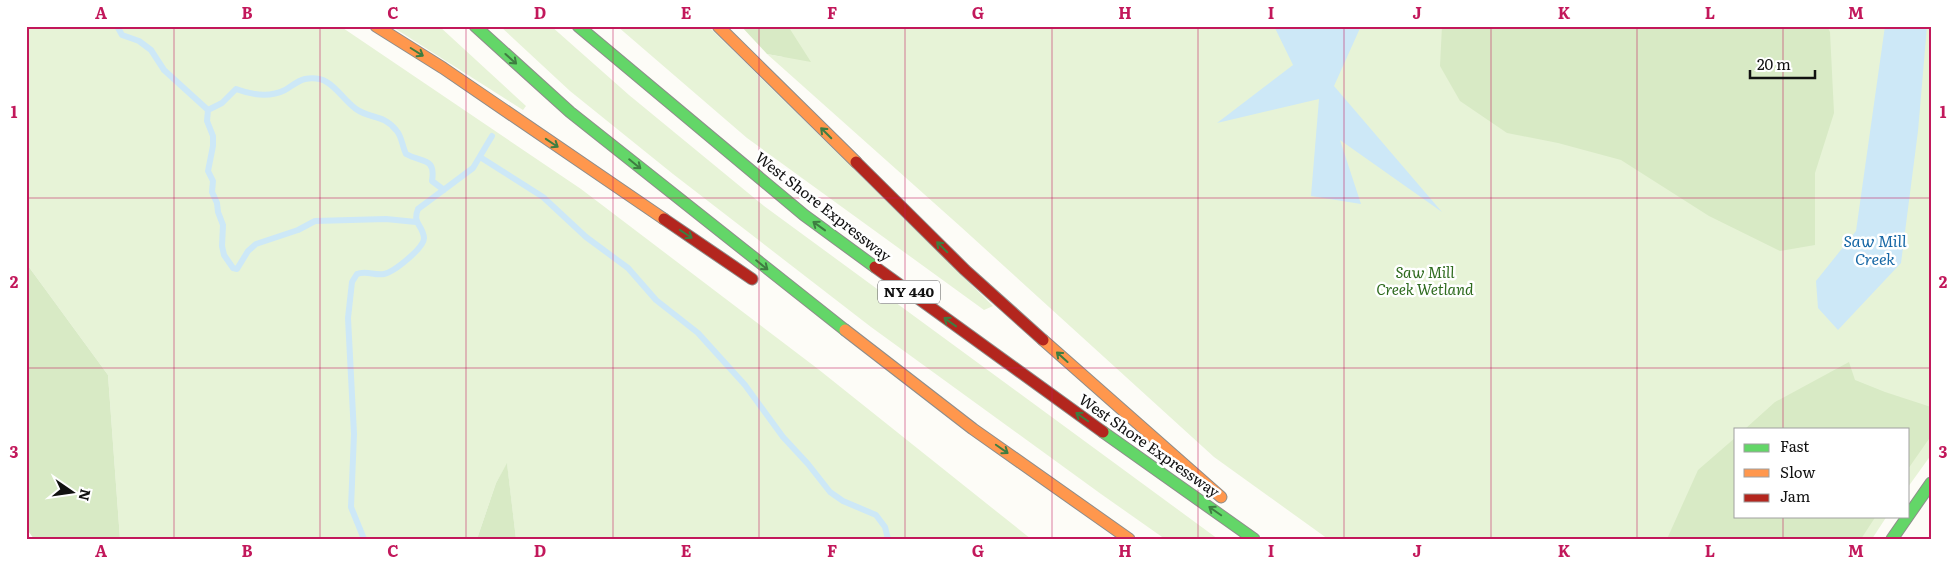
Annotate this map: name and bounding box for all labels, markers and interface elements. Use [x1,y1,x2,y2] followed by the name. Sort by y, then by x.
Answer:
[95,0,107,24] text: A
[241,0,253,24] text: B
[387,0,399,24] text: C
[534,0,546,24] text: D
[681,0,692,24] text: E
[827,0,837,24] text: F
[972,0,984,24] text: G
[1118,0,1132,24] text: H
[1268,0,1274,24] text: I
[1412,0,1422,24] text: J
[1558,0,1571,24] text: K
[1705,0,1715,24] text: L
[1848,0,1864,24] text: M
[410,47,424,57] one-way arrow
[1750,48,1814,80] scale bar
[1757,52,1791,75] text: 20 m
[504,53,517,65] one-way arrow
[11,99,18,123] text: 1
[1940,99,1947,123] text: 1
[820,127,832,139] one-way arrow
[545,137,559,148] one-way arrow
[751,145,897,267] street label: West Shore Expressway
[628,158,641,169] one-way arrow
[813,220,826,231] one-way arrow
[1844,228,1907,270] water label: Saw Mill Creek
[679,229,693,239] one-way arrow
[936,241,948,253] one-way arrow
[755,260,768,271] one-way arrow
[1376,260,1474,300] park label: Saw Mill Creek Wetland
[10,269,19,293] text: 2
[1939,269,1948,293] text: 2
[878,280,940,304] road number: NY 440
[943,317,957,327] one-way arrow
[1055,351,1068,363] one-way arrow
[1075,387,1225,502] street label: West Shore Expressway
[1075,412,1089,422] one-way arrow
[1734,428,1910,518] legend
[1780,434,1809,457] text: Fast
[10,439,19,463] text: 3
[1939,439,1948,463] text: 3
[995,444,1009,454] one-way arrow
[1780,460,1815,483] text: Slow
[48,468,98,518] north arrow
[1780,484,1811,507] text: Jam
[75,487,97,503] text: N
[1208,506,1222,516] one-way arrow
[95,538,107,562] text: A
[241,538,253,562] text: B
[387,538,399,562] text: C
[534,538,546,562] text: D
[681,538,692,562] text: E
[827,538,837,562] text: F
[972,538,984,562] text: G
[1118,538,1132,562] text: H
[1268,538,1274,562] text: I
[1412,538,1422,562] text: J
[1558,538,1571,562] text: K
[1705,538,1715,562] text: L
[1848,538,1864,562] text: M

